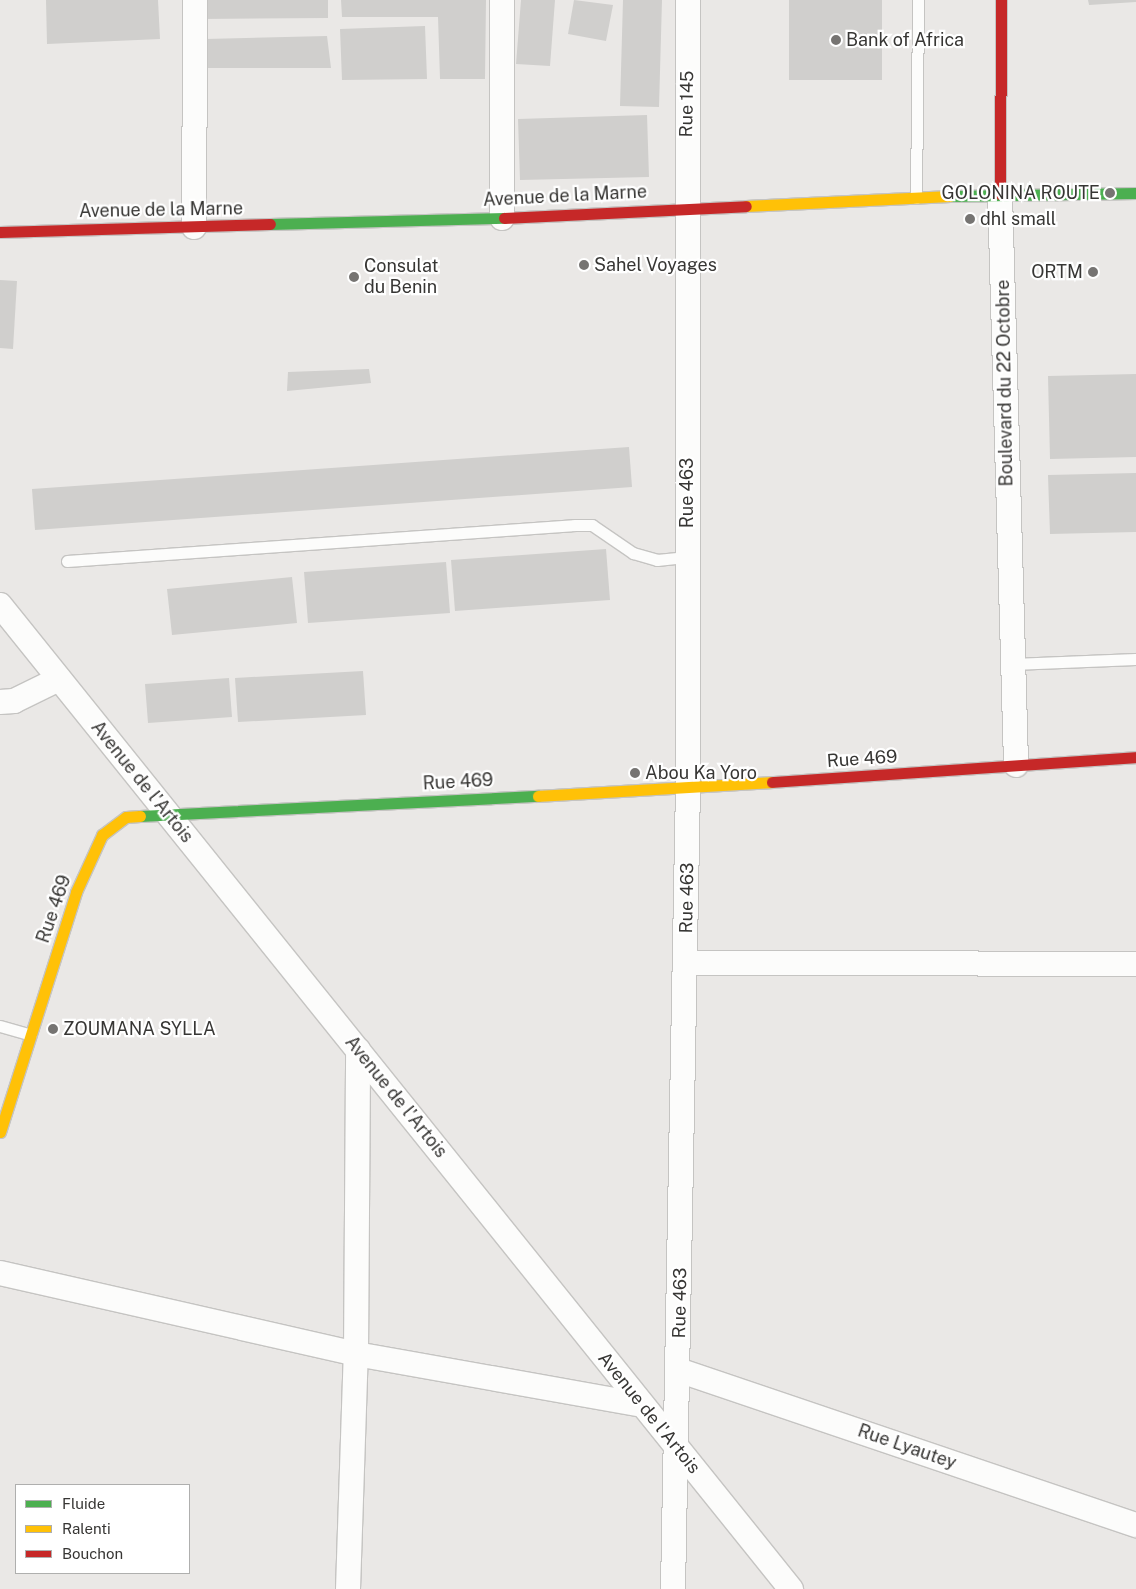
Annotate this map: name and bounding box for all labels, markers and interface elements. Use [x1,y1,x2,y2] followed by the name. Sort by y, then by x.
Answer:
[846,29,964,51] place label: Bank of Africa
[830,34,842,46] marker: Bank of Africa
[676,70,698,138] street label: Rue 145
[482,181,648,211] street label: Avenue de la Marne
[942,182,1100,204] place label: GOLONINA ROUTE
[1104,187,1116,199] marker: GOLONINA ROUTE
[78,198,244,222] street label: Avenue de la Marne
[980,208,1056,230] place label: dhl small
[964,213,976,225] marker: dhl small
[594,254,717,276] place label: Sahel Voyages
[364,256,438,298] place label: Consulat du Benin
[578,259,590,271] marker: Sahel Voyages
[1031,261,1083,283] place label: ORTM
[1087,266,1099,278] marker: ORTM
[348,271,360,283] marker: Consulat du Benin
[992,279,1018,487] street label: Boulevard du 22 Octobre
[676,458,698,528] street label: Rue 463
[86,717,198,847] street label: Avenue de l'Artois
[826,746,898,772] street label: Rue 469
[645,762,757,784] place label: Abou Ka Yoro
[629,767,641,779] marker: Abou Ka Yoro
[422,769,494,795] street label: Rue 469
[676,862,698,934] street label: Rue 463
[32,872,76,946] street label: Rue 469
[63,1018,216,1040] place label: ZOUMANA SYLLA
[47,1023,59,1035] marker: ZOUMANA SYLLA
[340,1032,452,1162] street label: Avenue de l'Artois
[669,1267,691,1339] street label: Rue 463
[593,1348,705,1478] street label: Avenue de l'Artois
[855,1420,959,1474] street label: Rue Lyautey
[15,1484,190,1574] legend
[62,1495,105,1512] text: Fluide
[62,1520,111,1537] text: Ralenti
[62,1545,123,1562] text: Bouchon

